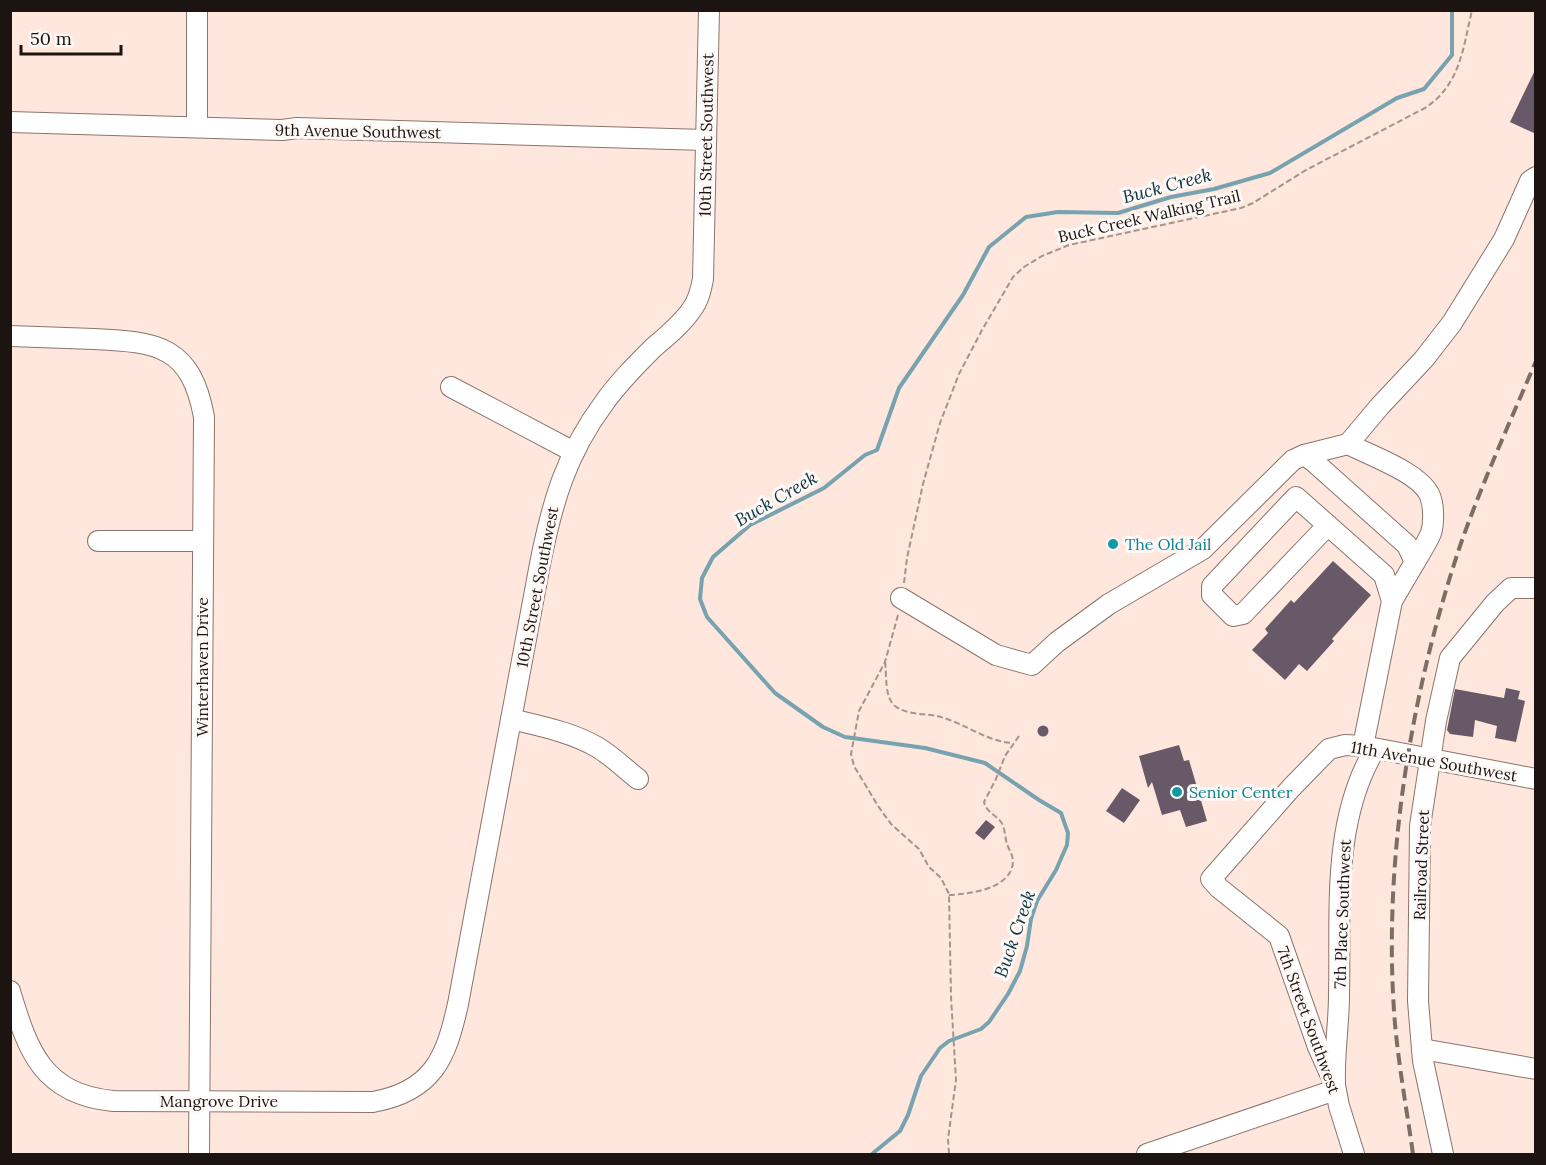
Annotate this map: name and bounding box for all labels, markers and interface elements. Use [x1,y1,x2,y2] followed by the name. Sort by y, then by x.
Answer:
[21,18,122,56] scale bar
[30,27,72,50] text: 50 m
[695,52,717,217] street label: 10th Street Southwest
[275,120,442,142] street label: 9th Avenue Southwest
[1120,163,1214,208] water label: Buck Creek
[1056,185,1242,247] street label: Buck Creek Walking Trail
[730,466,821,531] water label: Buck Creek
[512,504,563,669] street label: 10th Street Southwest
[1125,534,1211,554] place label: The Old Jail
[1106,537,1120,551] marker: The Old Jail
[192,597,212,737] street label: Winterhaven Drive
[1349,737,1520,786] street label: 11th Avenue Southwest
[1189,782,1293,802] place label: Senior Center
[1170,785,1184,799] marker: Senior Center
[1409,809,1433,921] street label: Railroad Street
[1329,838,1355,989] street label: 7th Place Southwest
[989,887,1040,981] water label: Buck Creek
[1273,944,1345,1097] street label: 7th Street Southwest
[160,1091,279,1111] street label: Mangrove Drive

